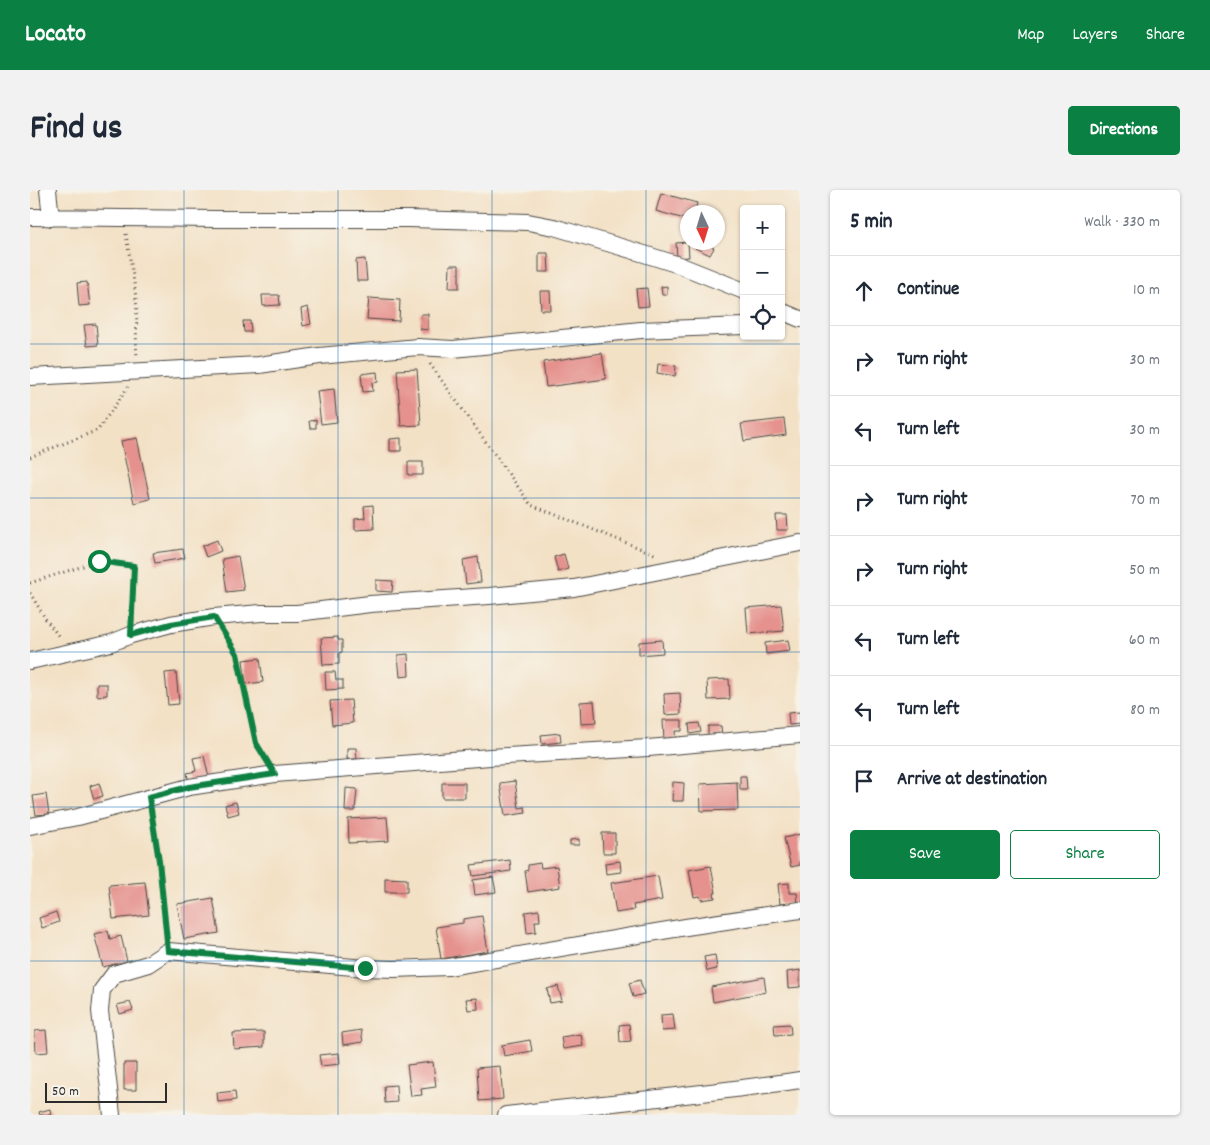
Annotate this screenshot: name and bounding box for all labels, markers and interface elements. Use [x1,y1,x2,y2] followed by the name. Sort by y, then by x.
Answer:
[25,18,86,52] text: Locato
[1017,23,1044,48] text: Map
[1072,23,1118,48] text: Layers
[1146,23,1185,48] text: Share
[30,105,122,155] text: Find us
[1068,106,1180,155] button: Directions
[680,205,725,250] north arrow
[740,205,785,340] map controls
[740,205,785,250] button: +
[850,208,893,238] text: 5 min
[1084,211,1160,234] text: Walk · 330 m
[740,250,785,295] button: −
[850,277,878,305] icon: ahead
[897,277,959,304] text: Continue
[1133,279,1160,302] text: 10 m
[740,295,785,340] button: locate
[850,347,878,375] icon: right
[897,347,968,374] text: Turn right
[1130,349,1160,372] text: 30 m
[850,417,878,445] icon: left
[897,417,960,444] text: Turn left
[1130,419,1160,442] text: 30 m
[850,487,878,515] icon: right
[897,487,968,514] text: Turn right
[1130,489,1160,512] text: 70 m
[88,550,111,573] route start
[850,557,878,585] icon: right
[897,557,968,584] text: Turn right
[1129,559,1160,582] text: 50 m
[850,627,878,655] icon: left
[897,627,960,654] text: Turn left
[1129,629,1160,652] text: 60 m
[850,697,878,725] icon: left
[897,697,960,724] text: Turn left
[1130,699,1160,722] text: 80 m
[850,767,878,795] icon: arrive
[897,767,1047,794] text: Arrive at destination
[850,830,1000,879] button: Save
[1010,830,1160,879] button: Share
[354,957,377,980] route end
[45,1080,168,1103] scale bar
[52,1082,79,1102] text: 50 m

